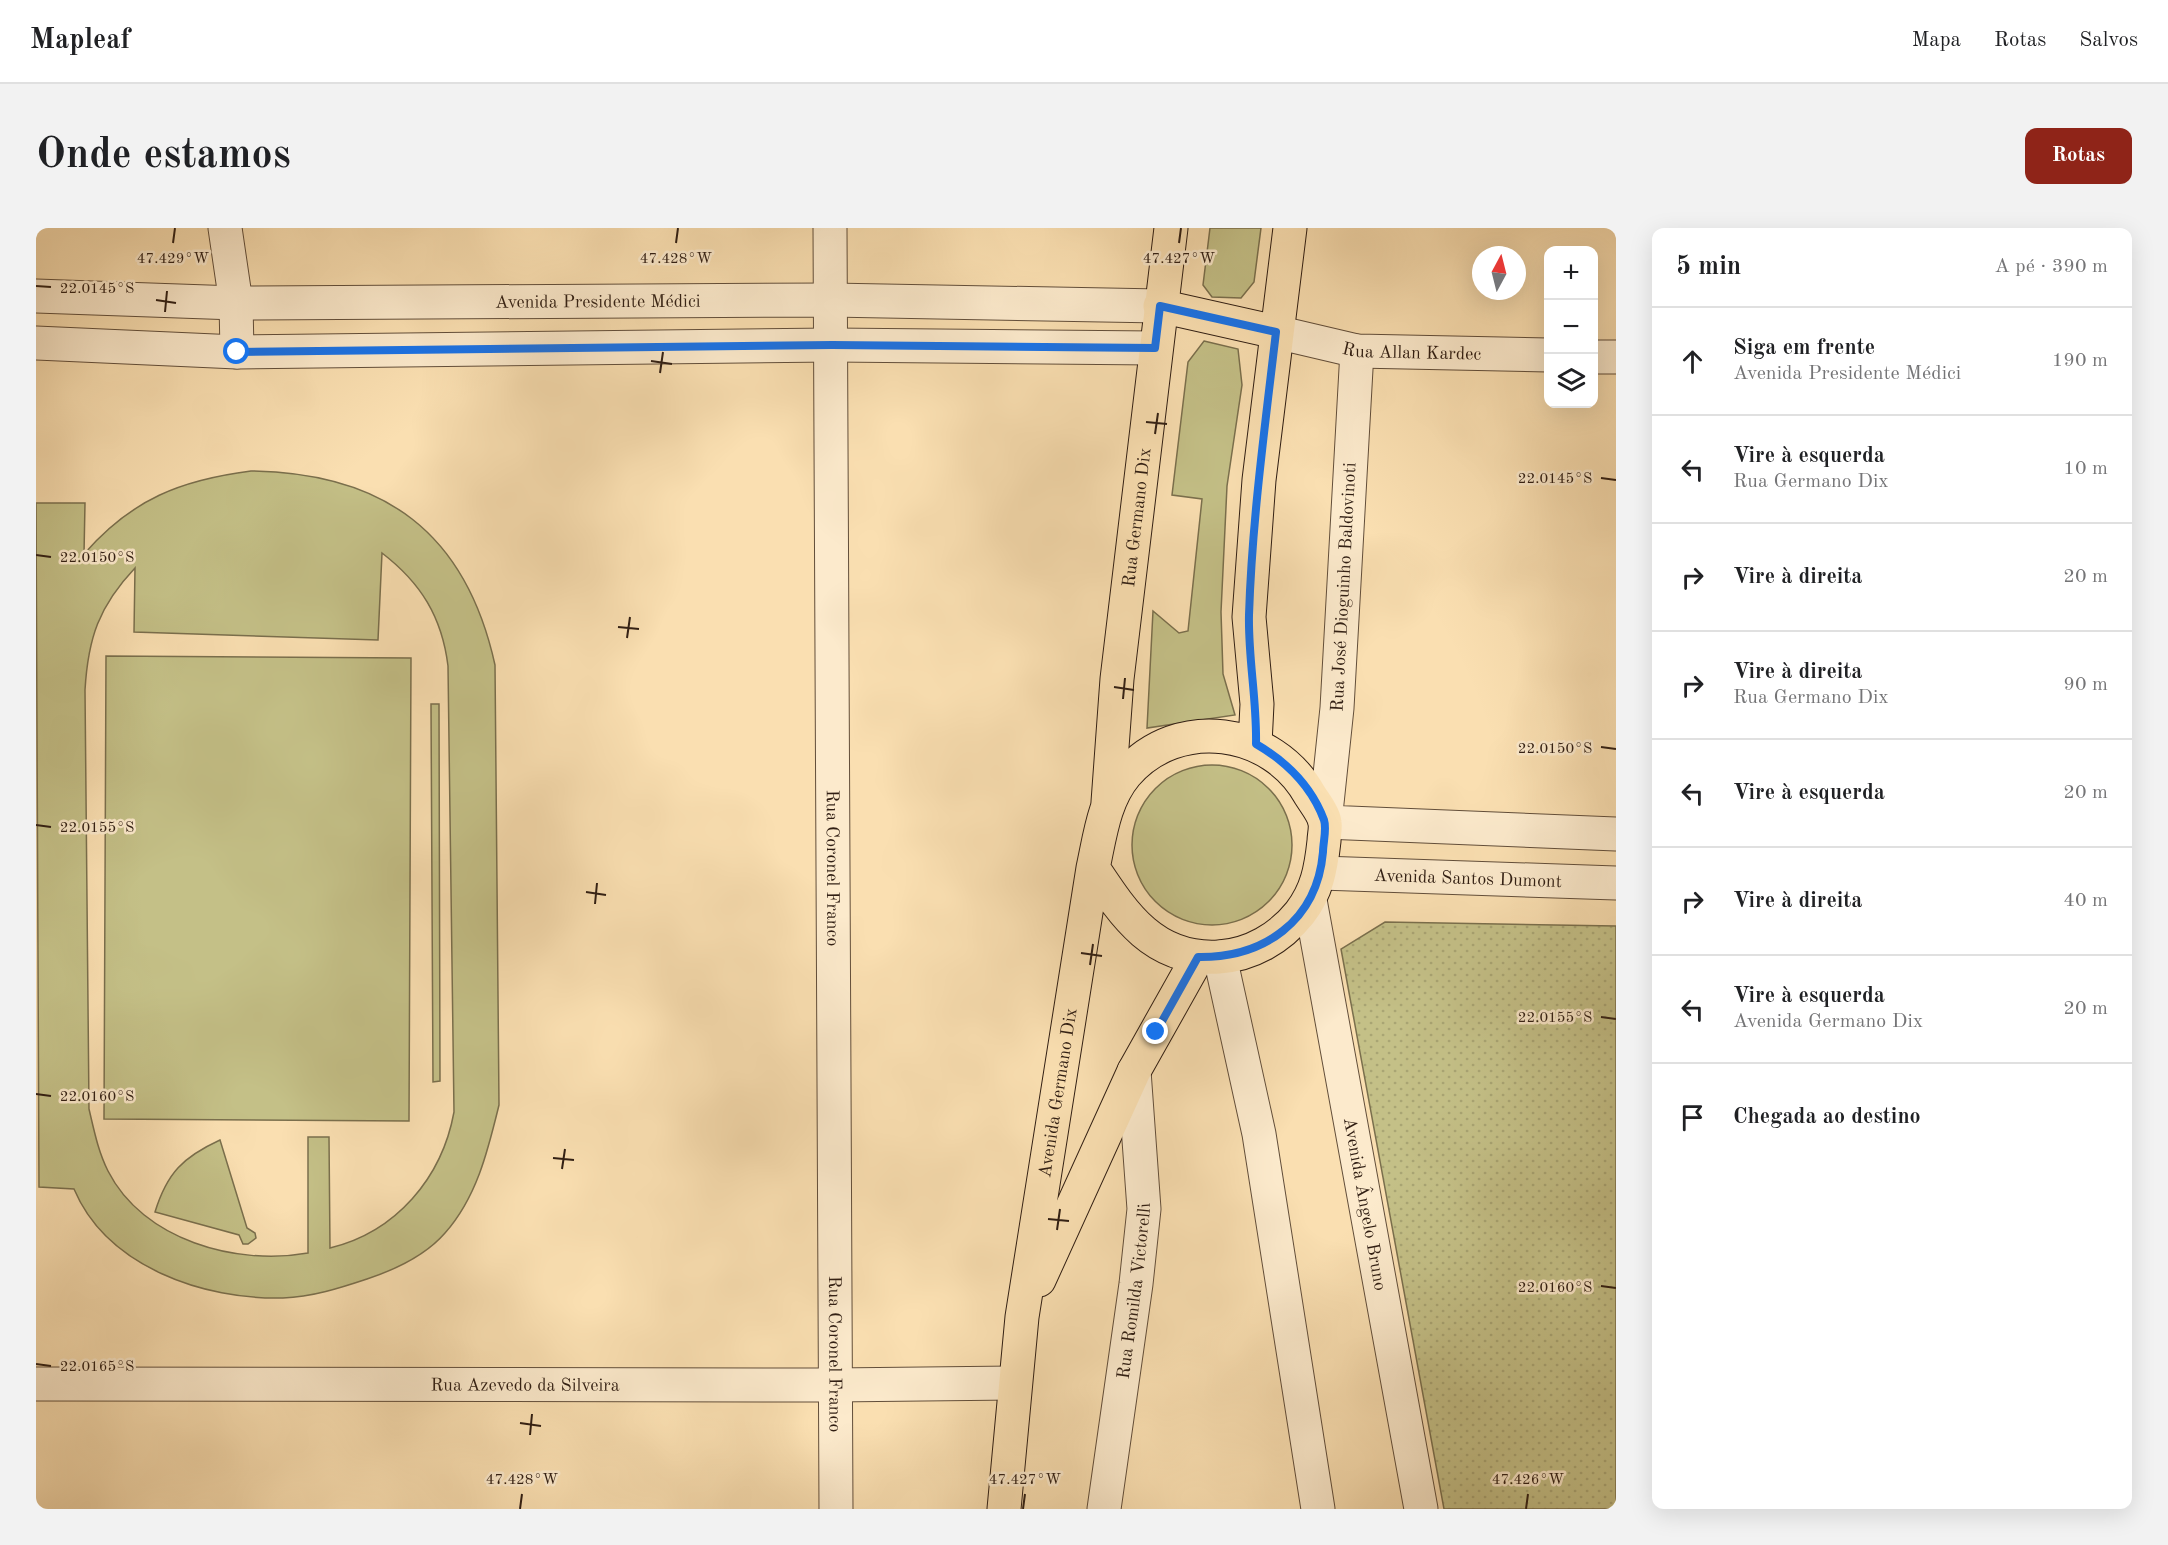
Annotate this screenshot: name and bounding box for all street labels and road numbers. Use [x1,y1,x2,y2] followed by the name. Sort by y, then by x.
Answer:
[495,293,701,312] street label: Avenida Presidente Médici
[1340,340,1482,364] street label: Rua Allan Kardec
[1120,447,1155,588] street label: Rua Germano Dix
[1328,462,1360,712] street label: Rua José Dioguinho Baldovinoti
[823,790,841,946] street label: Rua Coronel Franco
[1373,867,1562,891] street label: Avenida Santos Dumont
[1036,1007,1081,1179] street label: Avenida Germano Dix
[1340,1116,1389,1292] street label: Avenida Ângelo Bruno
[1115,1202,1154,1380] street label: Rua Romilda Victorelli
[825,1276,844,1432] street label: Rua Coronel Franco
[430,1376,620,1395] street label: Rua Azevedo da Silveira

